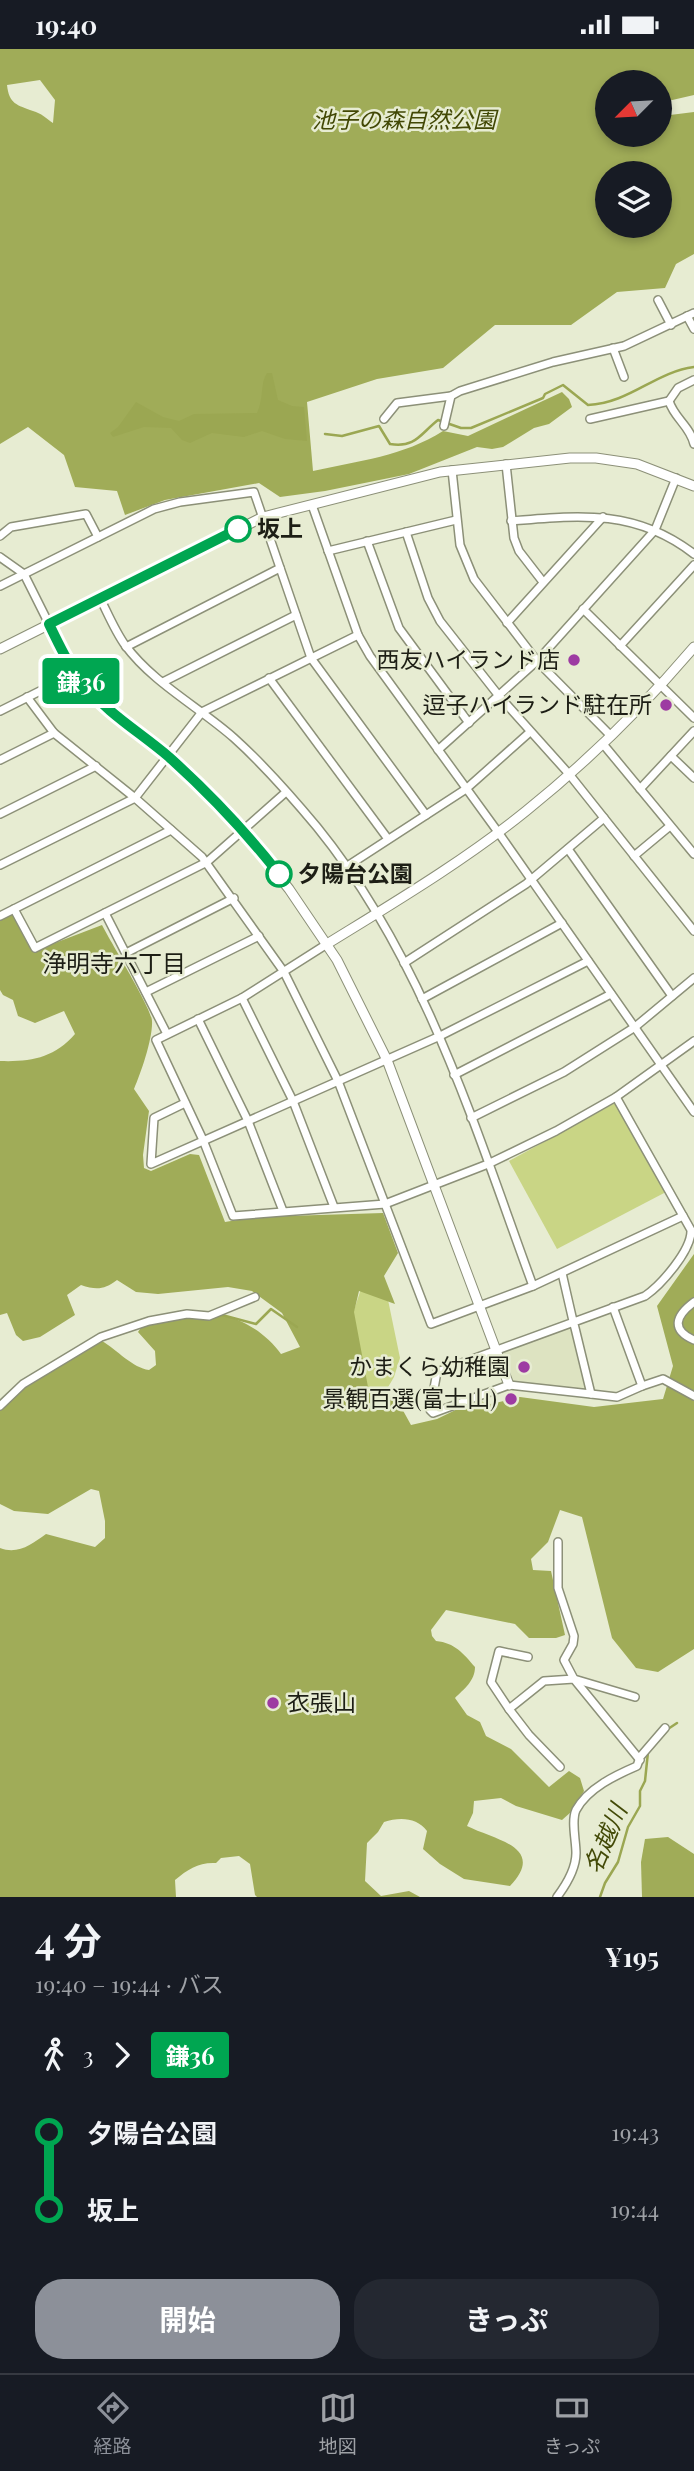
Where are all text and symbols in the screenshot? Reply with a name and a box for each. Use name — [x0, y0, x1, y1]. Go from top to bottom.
text: 19:40 — [35, 7, 97, 42]
north arrow — [595, 70, 672, 147]
map controls — [595, 70, 672, 238]
park label: 池子の森自然公園 — [312, 103, 499, 134]
button: layers — [595, 161, 672, 238]
place label: 坂上 — [257, 512, 303, 543]
marker: 坂上 — [225, 516, 251, 542]
place label: 西友ハイランド店 — [376, 643, 560, 674]
marker: 西友ハイランド店 — [566, 652, 582, 668]
line badge: 鎌36 — [41, 658, 121, 704]
text: 鎌36 — [56, 665, 106, 697]
place label: 逗子ハイランド駐在所 — [422, 688, 652, 719]
marker: 逗子ハイランド駐在所 — [658, 697, 674, 713]
place label: 夕陽台公園 — [298, 857, 413, 888]
marker: 夕陽台公園 — [266, 861, 292, 887]
district label: 浄明寺六丁目 — [42, 946, 186, 978]
place label: かまくら幼稚園 — [349, 1350, 510, 1381]
marker: かまくら幼稚園 — [516, 1359, 532, 1375]
place label: 景観百選(富士山) — [322, 1382, 497, 1413]
marker: 景観百選(富士山) — [503, 1391, 519, 1407]
place label: 衣張山 — [287, 1686, 356, 1717]
marker: 衣張山 — [265, 1695, 281, 1711]
water label: 名越川 — [575, 1796, 634, 1878]
text: 4 分 — [35, 1914, 102, 1965]
text: ¥195 — [605, 1939, 659, 1974]
text: 19:40 – 19:44 · バス — [35, 1968, 224, 1999]
icon: walk — [35, 2036, 73, 2074]
icon: forward — [103, 2036, 141, 2074]
text: 3 — [83, 2039, 93, 2070]
text: 鎌36 — [165, 2039, 215, 2071]
text: 夕陽台公園 — [87, 2115, 217, 2150]
text: 19:43 — [611, 2116, 659, 2147]
text: 坂上 — [87, 2192, 139, 2227]
text: 19:44 — [610, 2193, 659, 2224]
button: 開始 — [35, 2279, 340, 2359]
button: きっぷ — [354, 2279, 659, 2359]
tab: 経路 — [94, 2389, 132, 2458]
tab: 地図 — [319, 2389, 357, 2458]
tab: きっぷ — [544, 2389, 600, 2458]

